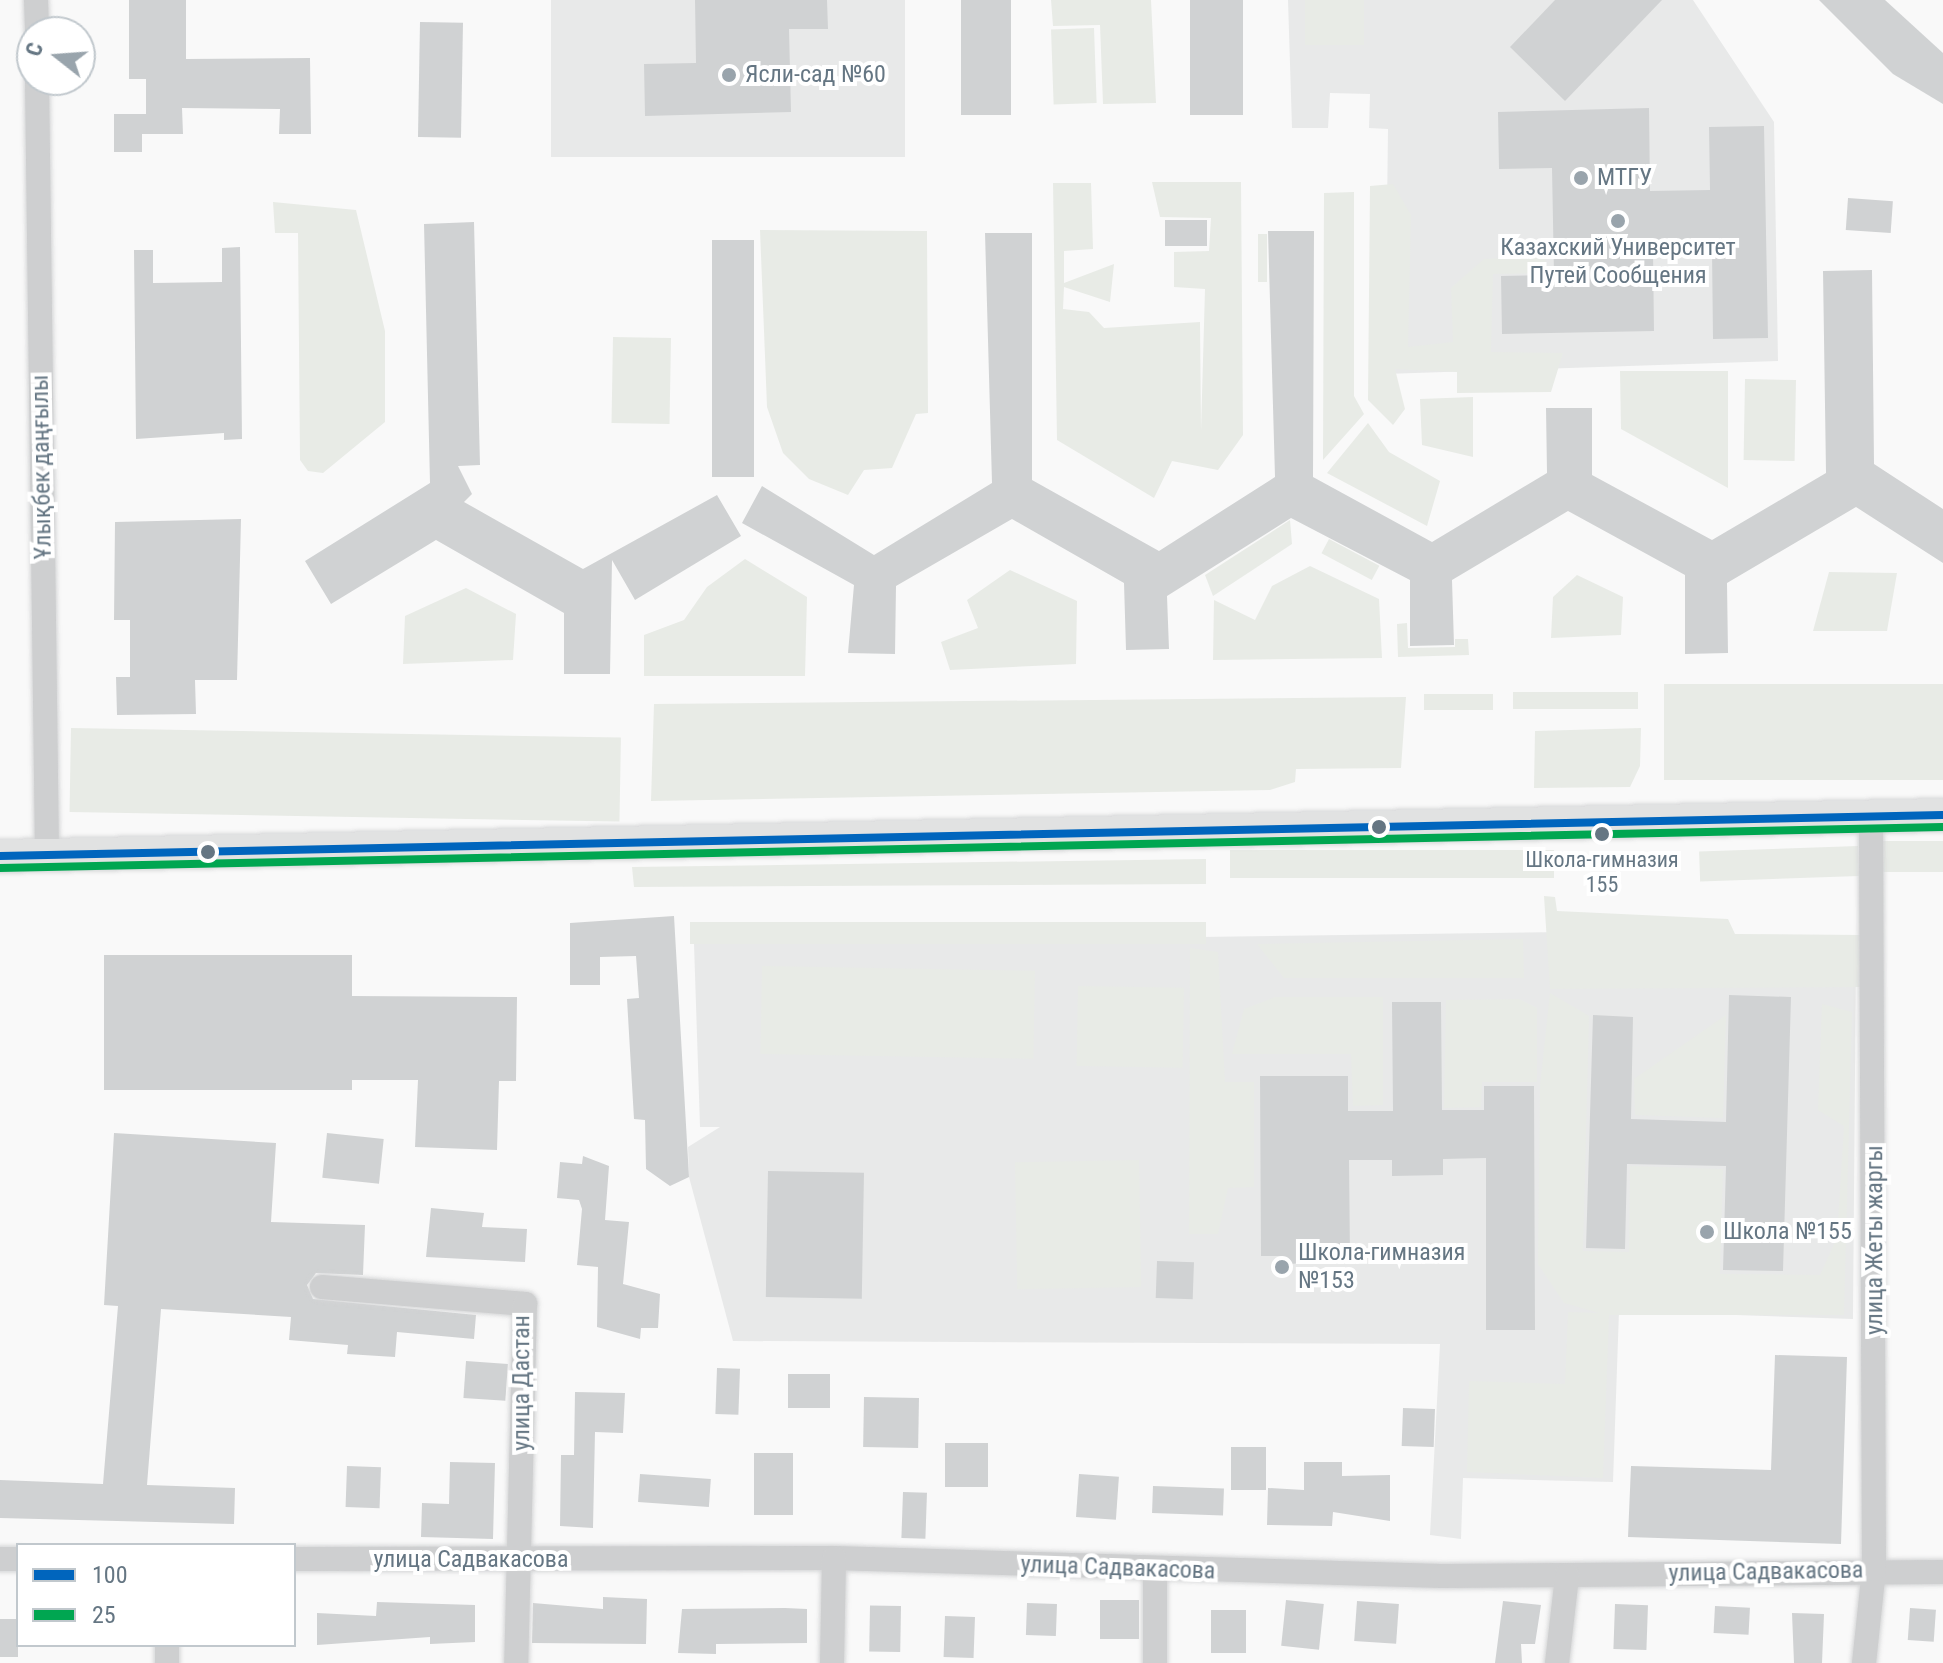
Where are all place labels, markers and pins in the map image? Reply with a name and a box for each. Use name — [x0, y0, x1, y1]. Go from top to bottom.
place label: Ясли-сад №60 — [745, 61, 886, 89]
marker: Ясли-сад №60 — [720, 66, 738, 84]
place label: МТГУ — [1597, 164, 1652, 192]
marker: МТГУ — [1572, 169, 1590, 187]
marker: Казахский Университет Путей Сообщения — [1609, 212, 1627, 230]
place label: Казахский Университет Путей Сообщения — [1500, 234, 1736, 290]
unlabelled marker — [1371, 819, 1387, 835]
marker: Школа-гимназия 155 — [1594, 826, 1610, 842]
unlabelled marker — [200, 844, 216, 860]
place label: Школа-гимназия 155 — [1525, 846, 1679, 898]
place label: Школа №155 — [1723, 1218, 1852, 1246]
marker: Школа №155 — [1698, 1223, 1716, 1241]
place label: Школа-гимназия №153 — [1298, 1239, 1465, 1295]
marker: Школа-гимназия №153 — [1273, 1258, 1291, 1276]

